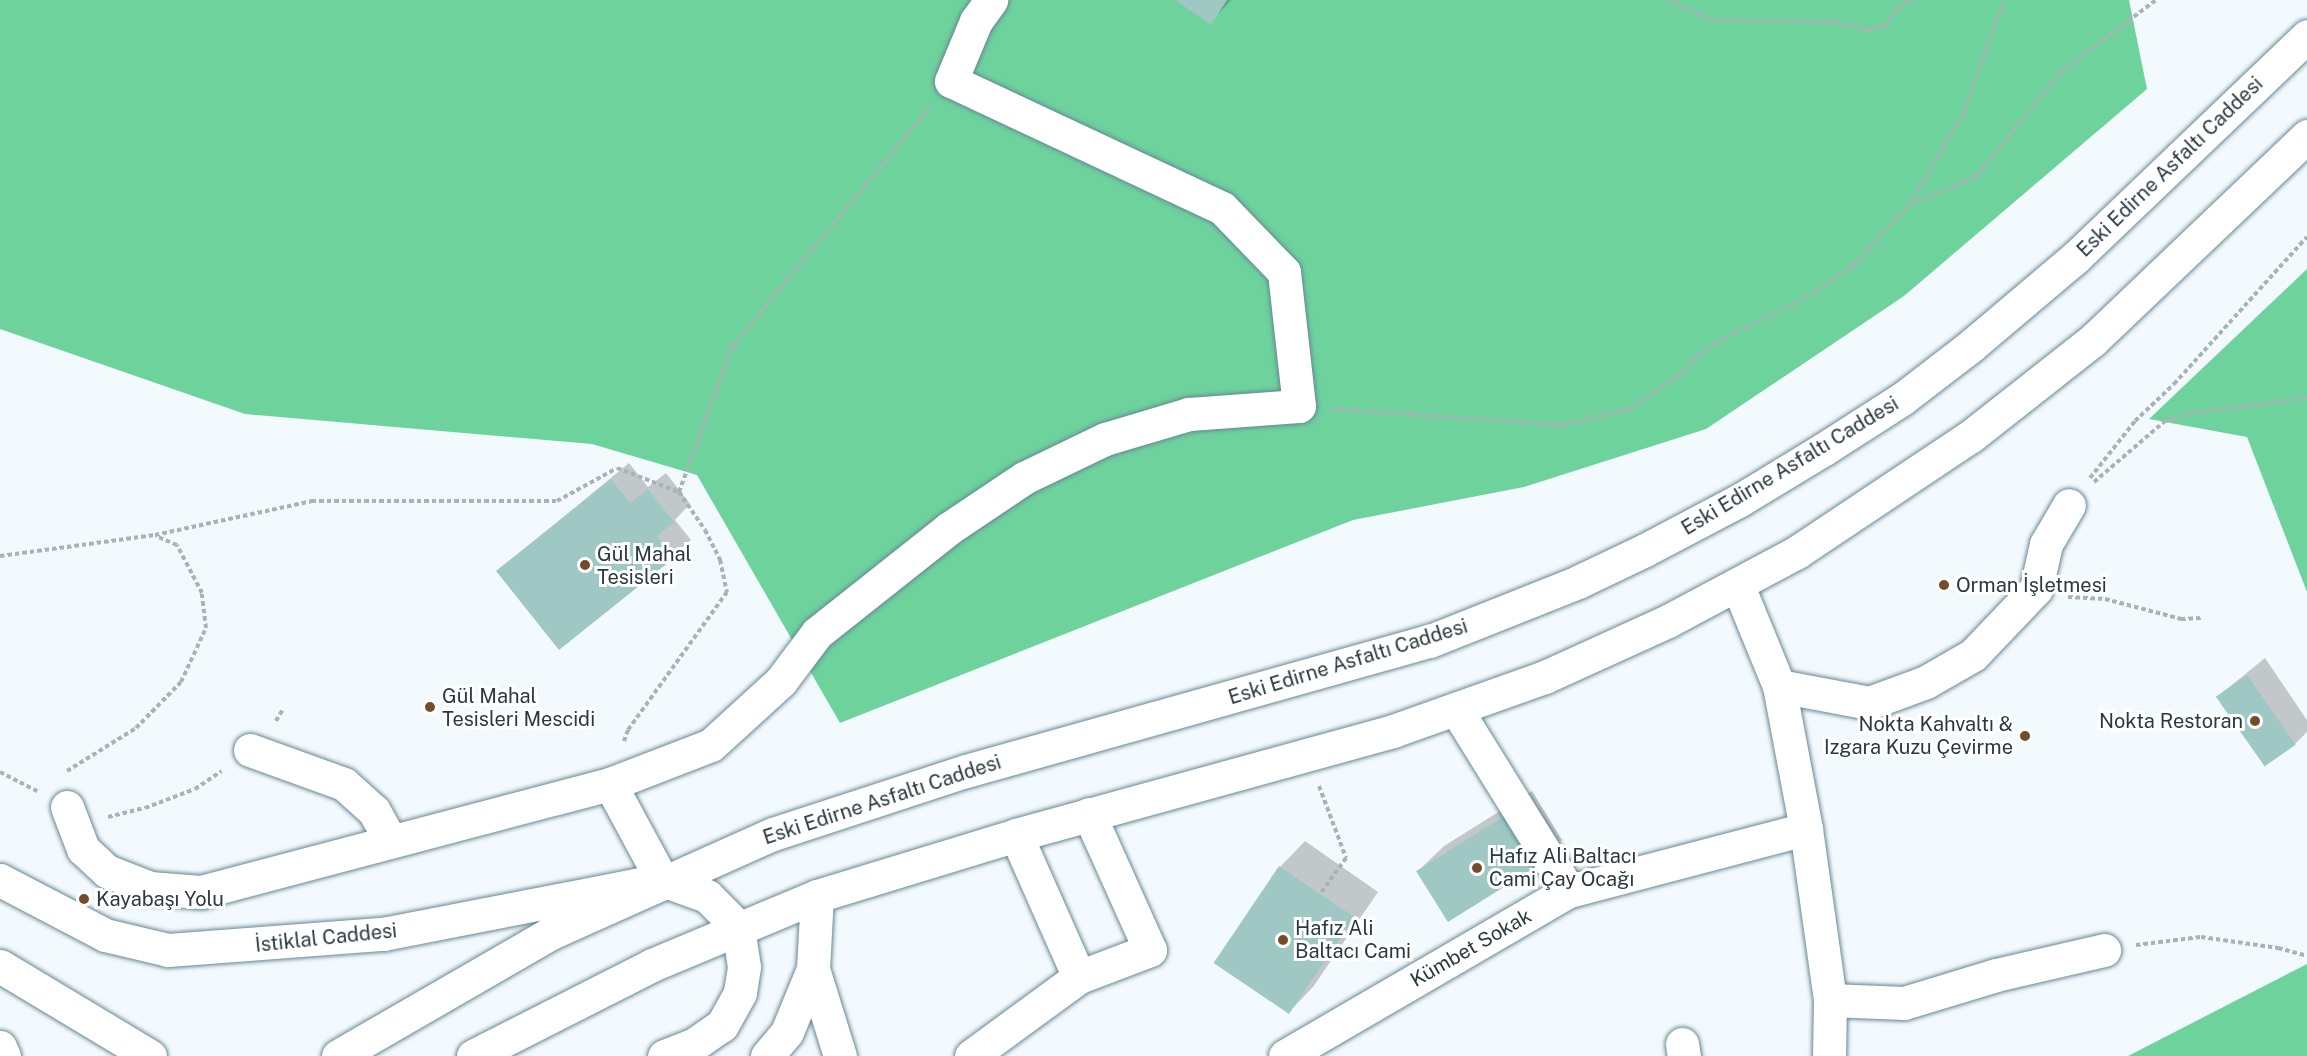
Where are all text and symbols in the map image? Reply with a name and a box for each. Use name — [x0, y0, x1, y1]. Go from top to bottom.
street label: Eski Edirne Asfaltı Caddesi — [2072, 72, 2268, 262]
street label: Eski Edirne Asfaltı Caddesi — [1677, 392, 1903, 540]
place label: Gül Mahal Tesisleri — [597, 542, 692, 589]
marker: Gül Mahal Tesisleri — [578, 558, 592, 572]
place label: Orman İşletmesi — [1956, 573, 2107, 597]
marker: Orman İşletmesi — [1937, 578, 1951, 592]
street label: Eski Edirne Asfaltı Caddesi — [1225, 614, 1471, 710]
place label: Gül Mahal Tesisleri Mescidi — [442, 684, 595, 731]
marker: Gül Mahal Tesisleri Mescidi — [423, 700, 437, 714]
place label: Nokta Restoran — [2099, 709, 2243, 733]
place label: Nokta Kahvaltı & Izgara Kuzu Çevirme — [1824, 712, 2013, 759]
marker: Nokta Restoran — [2248, 714, 2262, 728]
marker: Nokta Kahvaltı & Izgara Kuzu Çevirme — [2018, 729, 2032, 743]
street label: Eski Edirne Asfaltı Caddesi — [760, 750, 1004, 850]
place label: Hafız Ali Baltacı Cami Çay Ocağı — [1489, 844, 1636, 891]
marker: Hafız Ali Baltacı Cami Çay Ocağı — [1470, 861, 1484, 875]
place label: Kayabaşı Yolu — [96, 887, 224, 911]
marker: Kayabaşı Yolu — [77, 892, 91, 906]
street label: Kümbet Sokak — [1406, 904, 1536, 992]
place label: Hafız Ali Baltacı Cami — [1295, 916, 1411, 963]
street label: İstiklal Caddesi — [254, 919, 398, 957]
marker: Hafız Ali Baltacı Cami — [1276, 933, 1290, 947]

